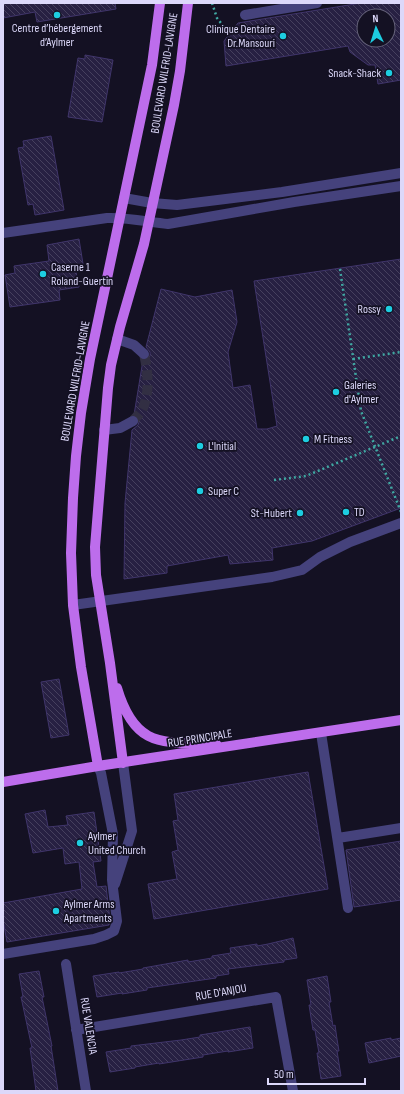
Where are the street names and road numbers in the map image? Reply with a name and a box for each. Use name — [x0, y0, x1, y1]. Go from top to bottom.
street label: BOULEVARD WILFRID-LAVIGNE — [148, 12, 181, 135]
street label: BOULEVARD WILFRID-LAVIGNE — [58, 320, 93, 443]
street label: RUE PRINCIPALE — [167, 726, 233, 751]
street label: RUE D'ANJOU — [194, 981, 248, 1004]
street label: RUE VALENCIA — [77, 997, 101, 1056]

